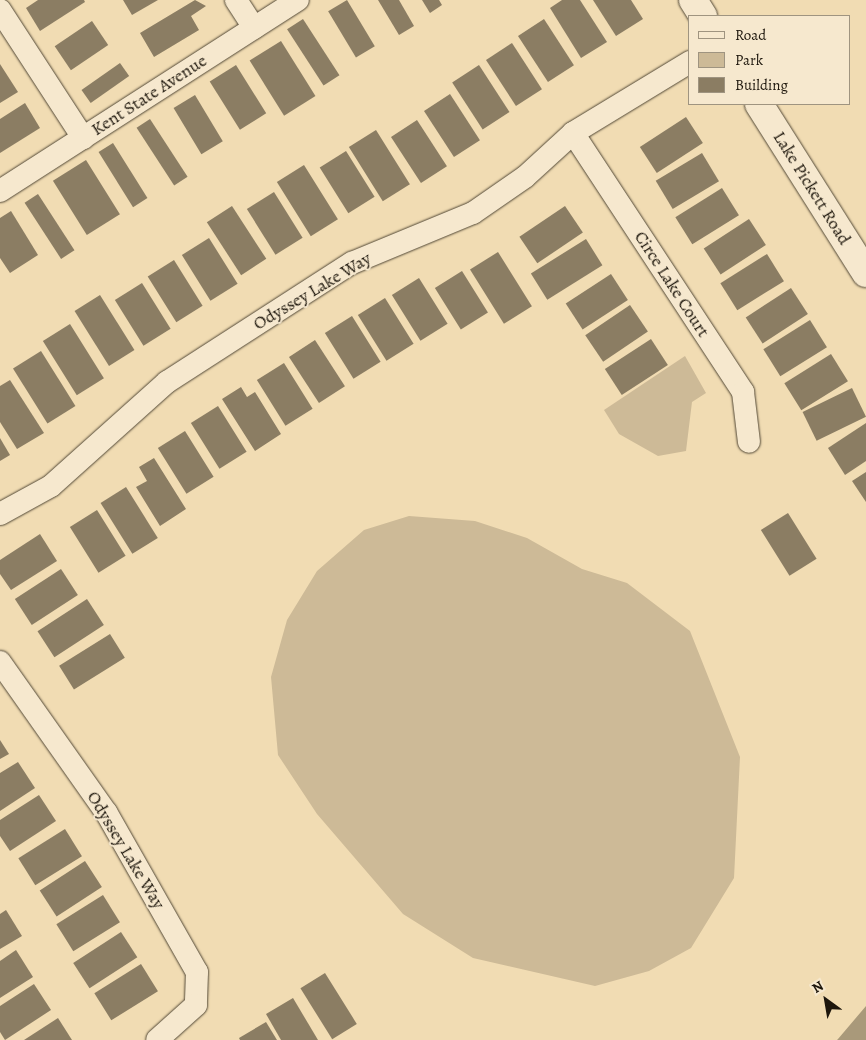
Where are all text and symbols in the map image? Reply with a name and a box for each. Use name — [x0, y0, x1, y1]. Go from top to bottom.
legend — [688, 15, 851, 105]
text: Road — [735, 25, 766, 45]
street label: Kent State Avenue — [87, 50, 211, 140]
text: Park — [735, 50, 763, 70]
text: Building — [735, 75, 788, 95]
street label: Lake Pickett Road — [768, 127, 856, 249]
street label: Circe Lake Court — [630, 227, 714, 341]
street label: Odyssey Lake Way — [249, 247, 375, 335]
street label: Odyssey Lake Way — [82, 787, 170, 913]
north arrow — [801, 975, 851, 1025]
text: N — [808, 976, 827, 998]

